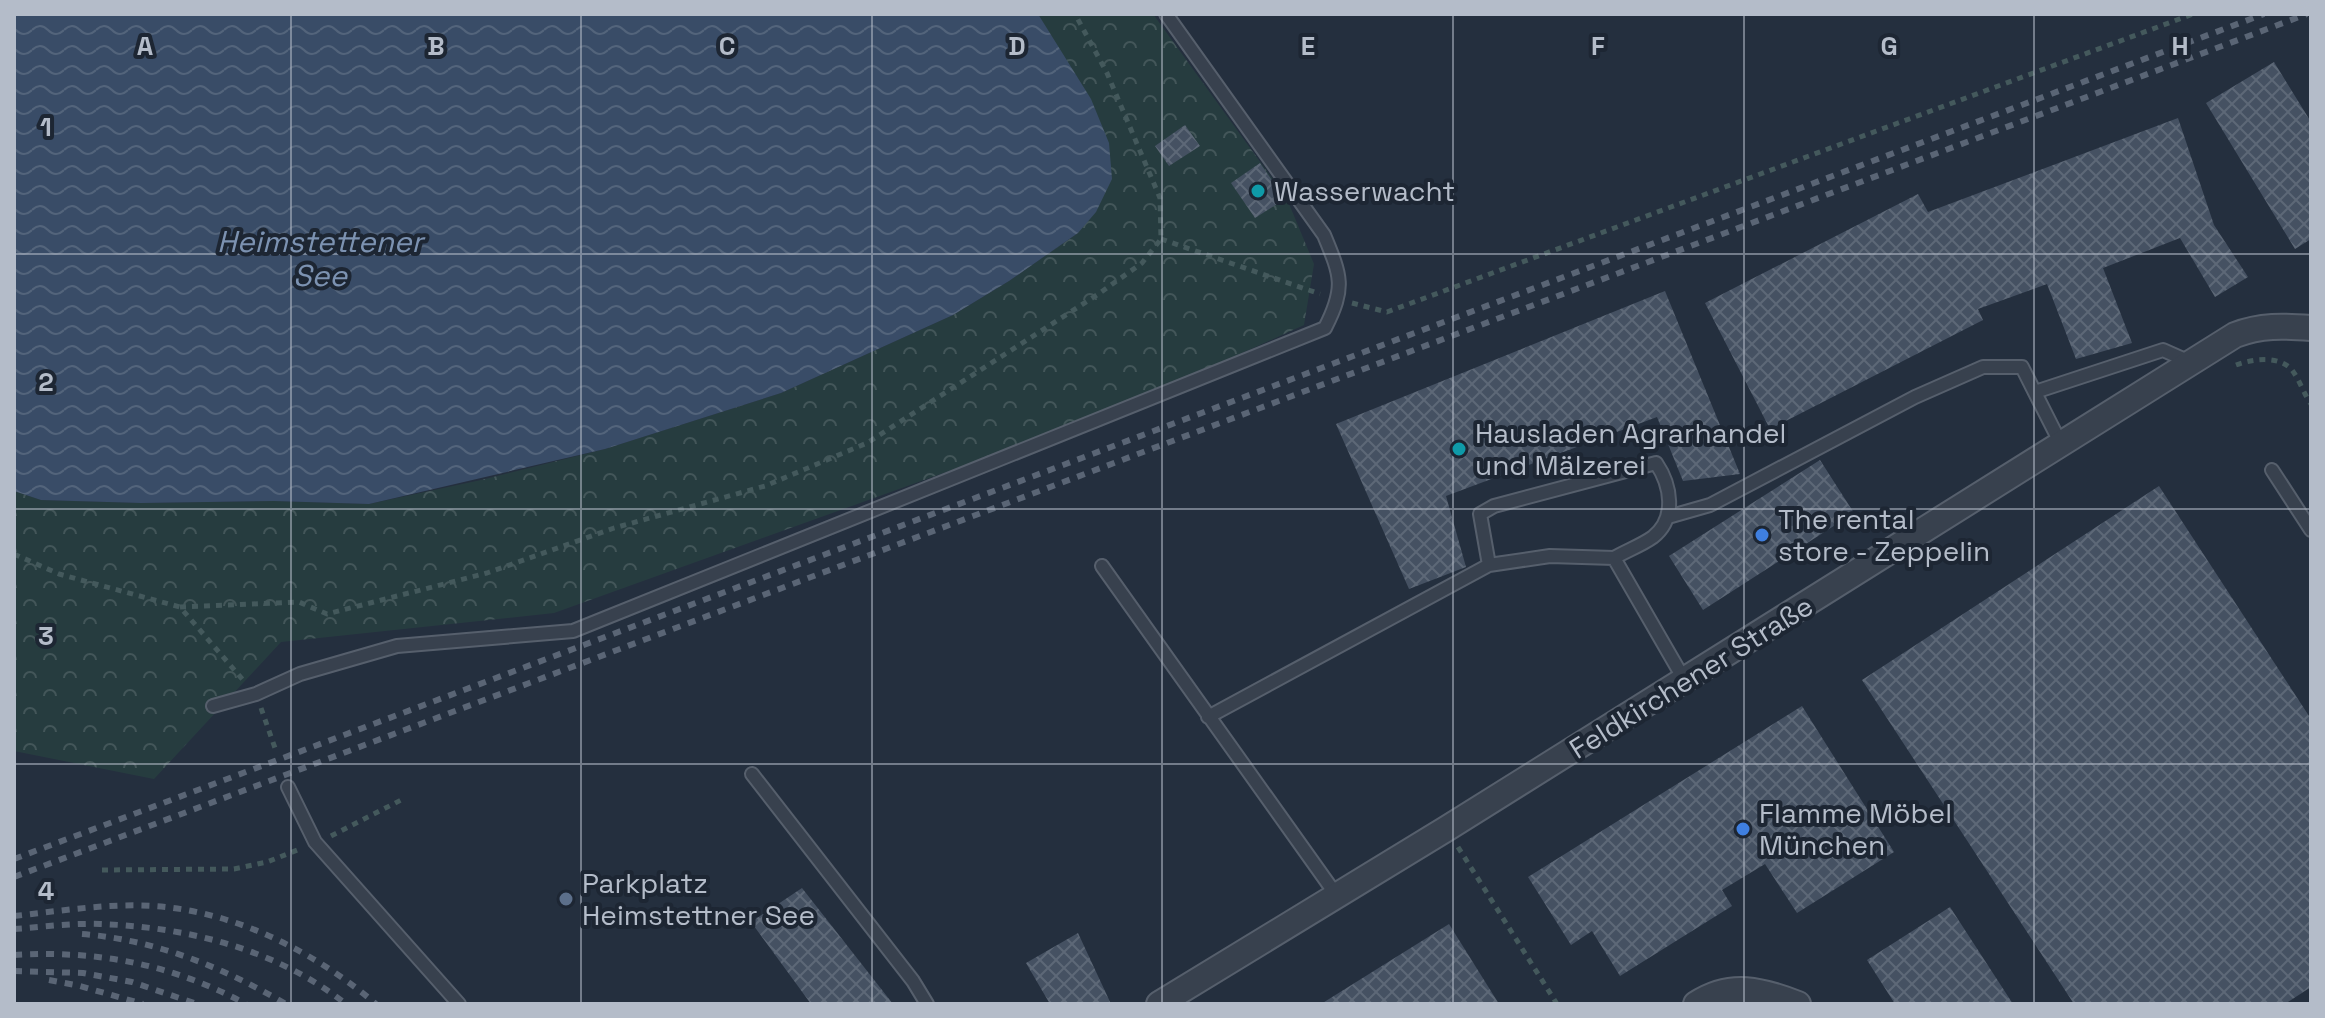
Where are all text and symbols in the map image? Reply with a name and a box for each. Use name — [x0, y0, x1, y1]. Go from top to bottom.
text: A — [137, 29, 154, 63]
text: B — [427, 29, 445, 63]
text: C — [719, 29, 735, 63]
text: D — [1008, 29, 1026, 63]
text: E — [1301, 29, 1315, 63]
text: F — [1591, 29, 1605, 63]
text: G — [1880, 29, 1898, 63]
text: H — [2171, 29, 2189, 63]
text: 1 — [40, 110, 52, 144]
place label: Wasserwacht — [1274, 173, 1455, 209]
marker: Wasserwacht — [1249, 182, 1267, 200]
water label: Heimstettener See — [217, 222, 426, 295]
text: 2 — [38, 365, 54, 399]
place label: Hausladen Agrarhandel und Mälzerei — [1475, 415, 1786, 483]
marker: Hausladen Agrarhandel und Mälzerei — [1450, 440, 1468, 458]
place label: The rental store - Zeppelin — [1778, 501, 1990, 569]
marker: The rental store - Zeppelin — [1753, 526, 1771, 544]
street label: Feldkirchener Straße — [1562, 587, 1820, 767]
text: 3 — [38, 619, 54, 653]
place label: Flamme Möbel München — [1759, 795, 1952, 863]
marker: Flamme Möbel München — [1734, 820, 1752, 838]
place label: Parkplatz Heimstettner See — [582, 865, 815, 933]
text: 4 — [38, 874, 54, 908]
marker: Parkplatz Heimstettner See — [557, 890, 575, 908]

